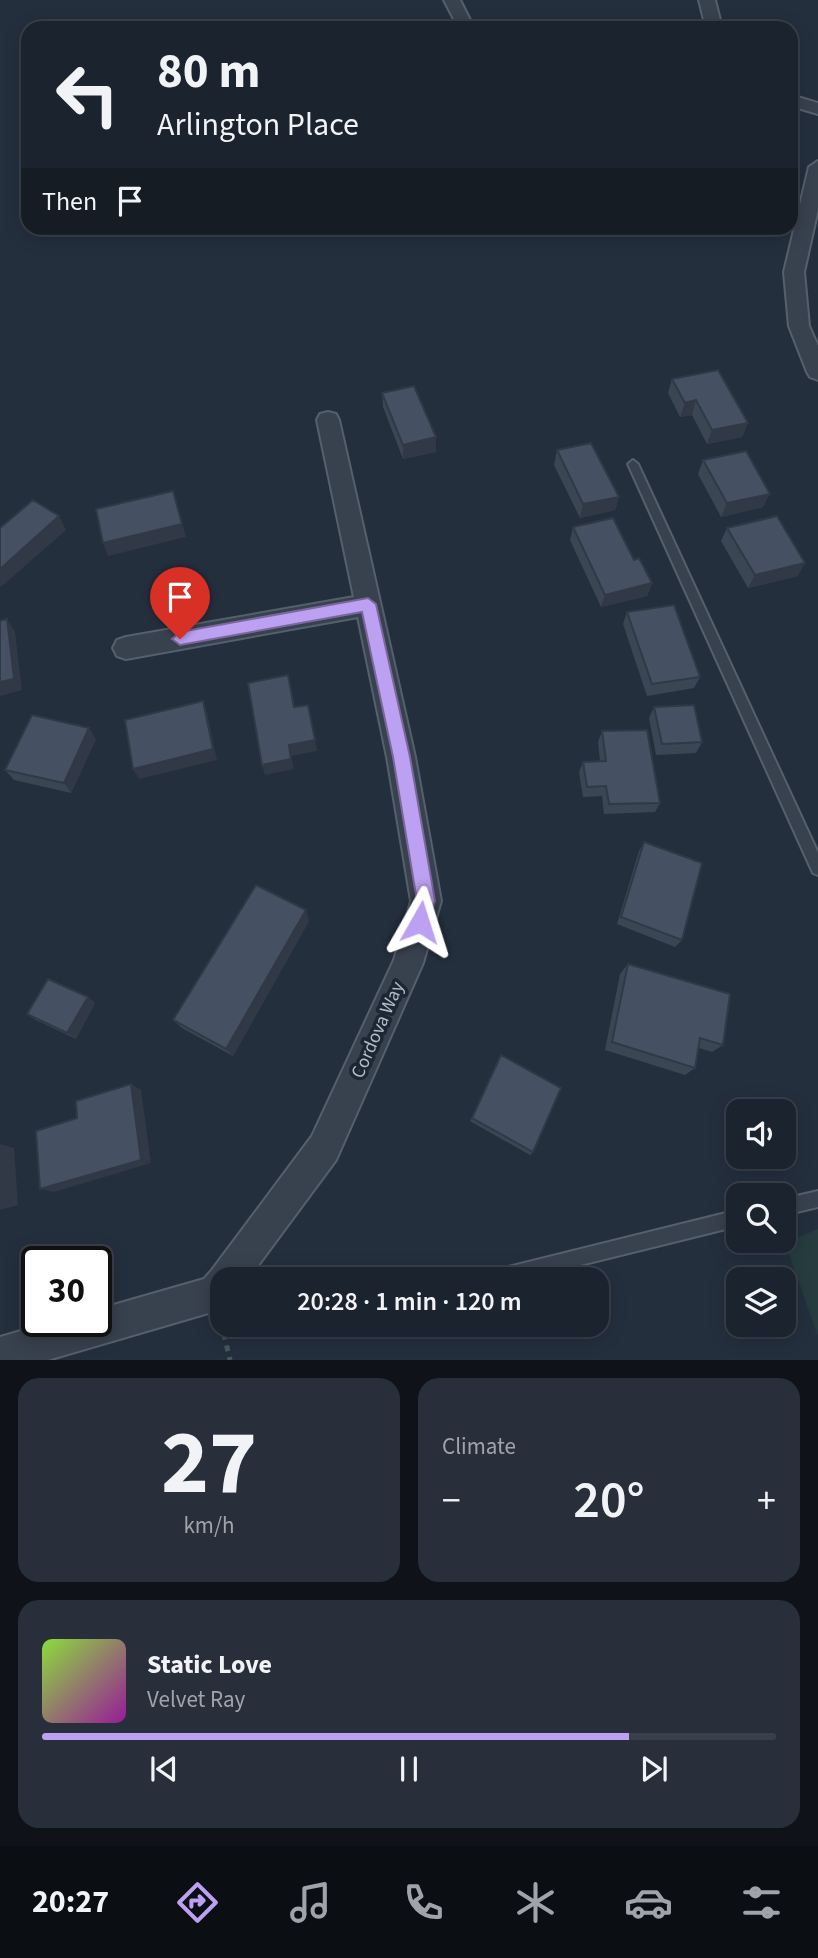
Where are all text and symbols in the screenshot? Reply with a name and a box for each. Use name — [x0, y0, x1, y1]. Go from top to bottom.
text: 80 m — [157, 37, 261, 107]
icon: left — [42, 49, 133, 140]
text: Arlington Place — [157, 102, 359, 148]
icon: arrive — [111, 182, 149, 220]
text: Then — [42, 183, 97, 220]
pin — [150, 567, 210, 639]
icon: arrive — [161, 578, 199, 616]
position arrow — [383, 885, 457, 959]
street label: Cordova Way — [345, 977, 411, 1083]
map controls — [726, 1099, 796, 1337]
button: sound — [726, 1099, 796, 1169]
button: search — [726, 1183, 796, 1253]
speed limit sign: 30 — [21, 1246, 112, 1337]
button: layers — [726, 1267, 796, 1337]
text: 20:28 · 1 min · 120 m — [297, 1283, 522, 1320]
text: 27 — [161, 1399, 257, 1528]
text: Climate — [442, 1430, 516, 1463]
text: 20° — [573, 1464, 645, 1538]
text: − — [442, 1474, 461, 1528]
text: + — [757, 1474, 776, 1528]
text: km/h — [183, 1509, 235, 1542]
text: Static Love — [147, 1646, 272, 1683]
text: Velvet Ray — [147, 1683, 245, 1716]
icon: previous — [145, 1750, 183, 1788]
icon: pause — [390, 1750, 428, 1788]
icon: next — [635, 1750, 673, 1788]
icon: directions — [173, 1878, 222, 1927]
icon: music — [286, 1878, 335, 1927]
icon: phone — [399, 1878, 448, 1927]
icon: climate — [511, 1878, 560, 1927]
icon: car — [624, 1878, 673, 1927]
icon: filters — [737, 1878, 786, 1927]
text: 20:27 — [32, 1879, 109, 1925]

